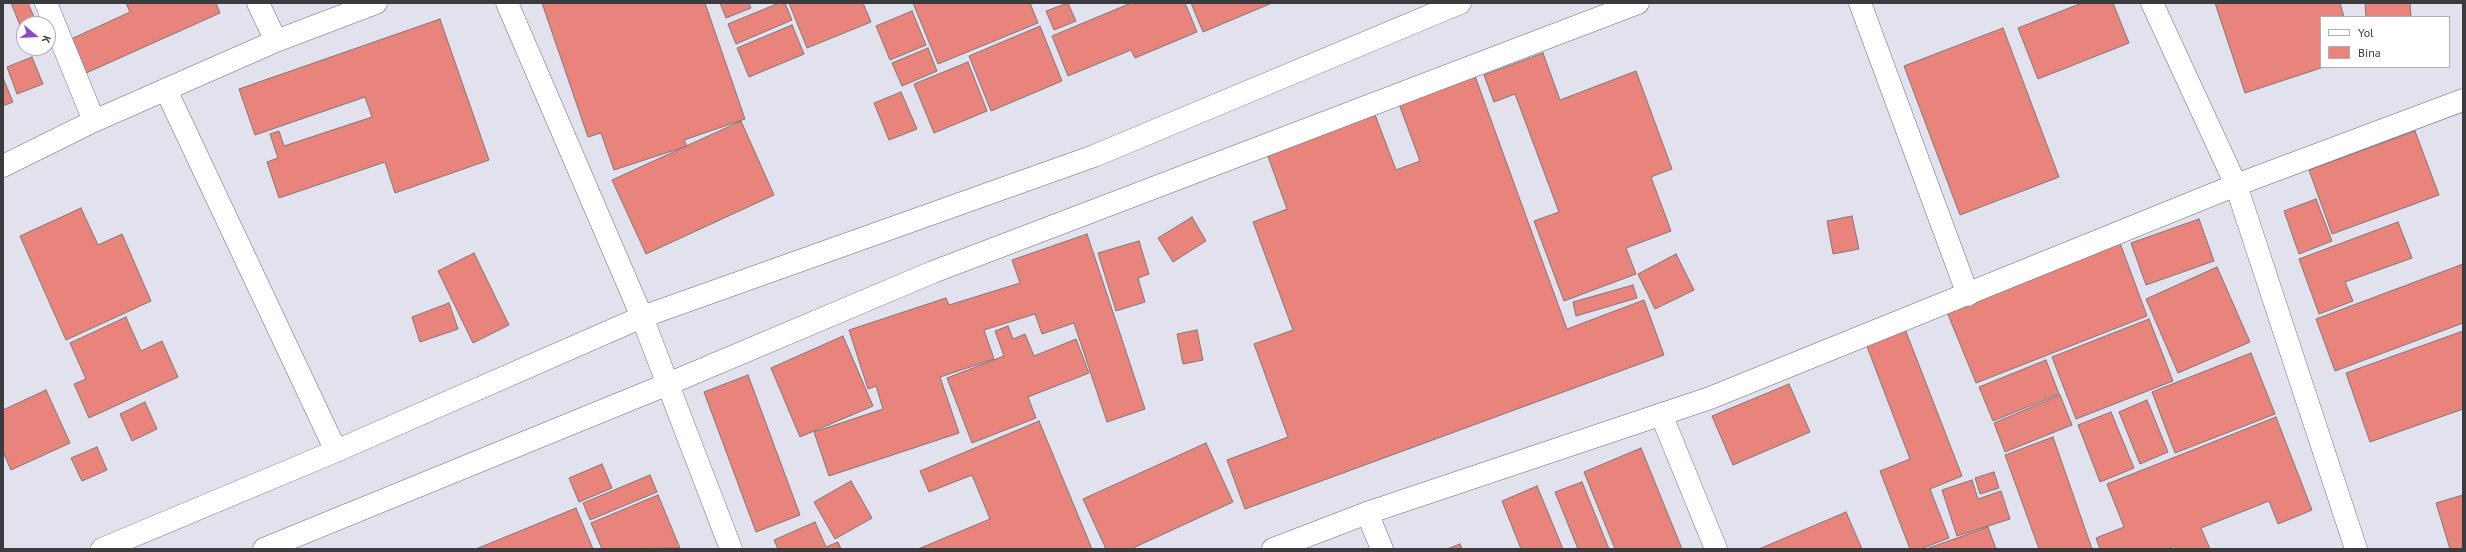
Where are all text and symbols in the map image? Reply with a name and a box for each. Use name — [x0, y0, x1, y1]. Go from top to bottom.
north arrow — [16, 16, 56, 56]
legend — [2320, 16, 2450, 68]
text: Yol — [2358, 25, 2374, 40]
text: K — [39, 34, 54, 45]
text: Bina — [2358, 45, 2381, 60]

